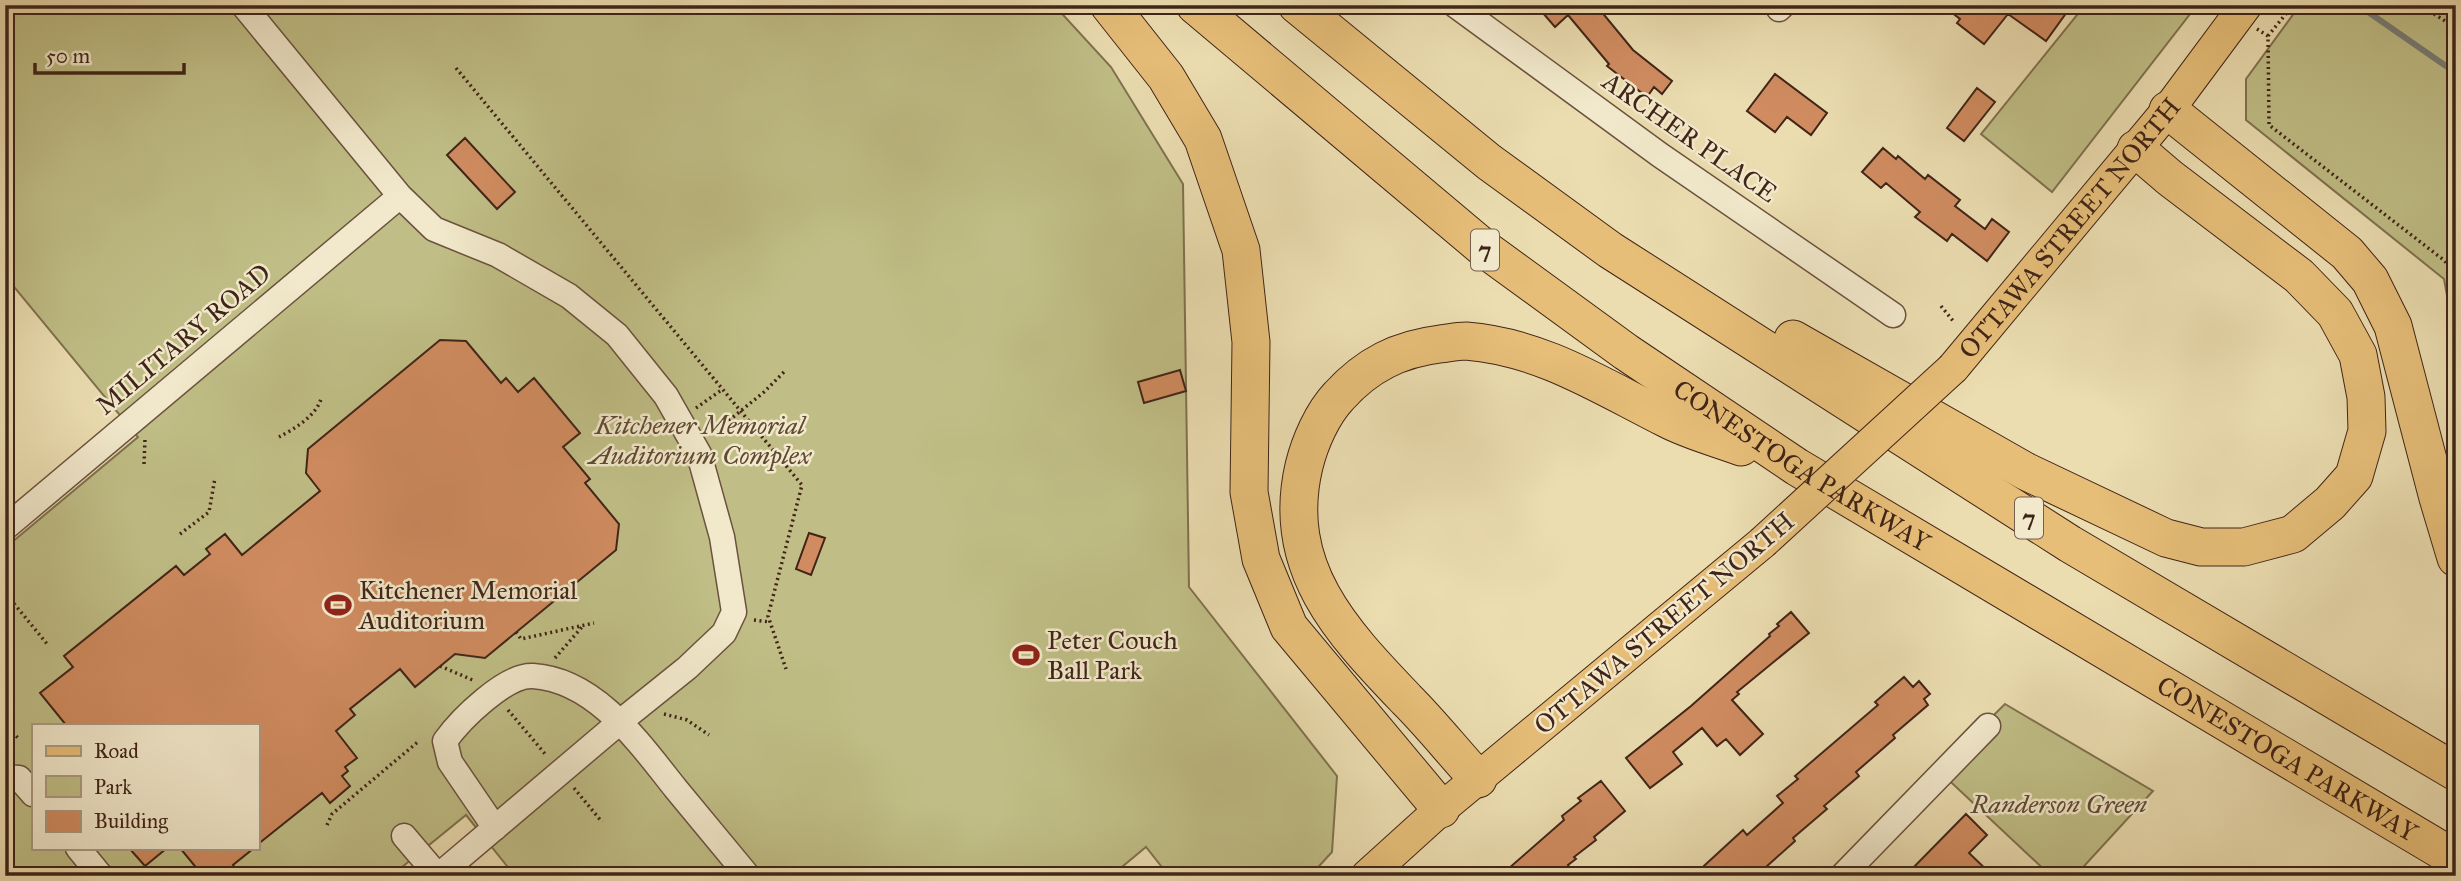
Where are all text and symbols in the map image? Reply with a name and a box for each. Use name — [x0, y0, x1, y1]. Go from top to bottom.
scale bar — [35, 32, 184, 76]
text: 50 m — [46, 43, 91, 69]
street label: ARCHER PLACE — [1596, 64, 1784, 209]
street label: OTTAWA STREET NORTH — [1952, 91, 2187, 365]
road number: 7 — [1471, 230, 1499, 270]
street label: MILITARY ROAD — [89, 257, 277, 421]
street label: CONESTOGA PARKWAY — [1667, 373, 1937, 559]
park label: Kitchener Memorial Auditorium Complex — [586, 409, 812, 472]
road number: 7 — [2015, 498, 2043, 538]
street label: OTTAWA STREET NORTH — [1527, 505, 1801, 741]
place label: Kitchener Memorial Auditorium — [358, 574, 577, 636]
sports icon: Kitchener Memorial Auditorium — [323, 590, 353, 620]
place label: Peter Couch Ball Park — [1047, 624, 1178, 686]
sports icon: Peter Couch Ball Park — [1011, 640, 1041, 670]
street label: CONESTOGA PARKWAY — [2151, 669, 2425, 849]
legend — [32, 724, 259, 850]
text: Road — [94, 738, 139, 764]
text: Park — [94, 774, 132, 800]
park label: Randerson Green — [1970, 788, 2148, 820]
text: Building — [94, 808, 168, 834]

